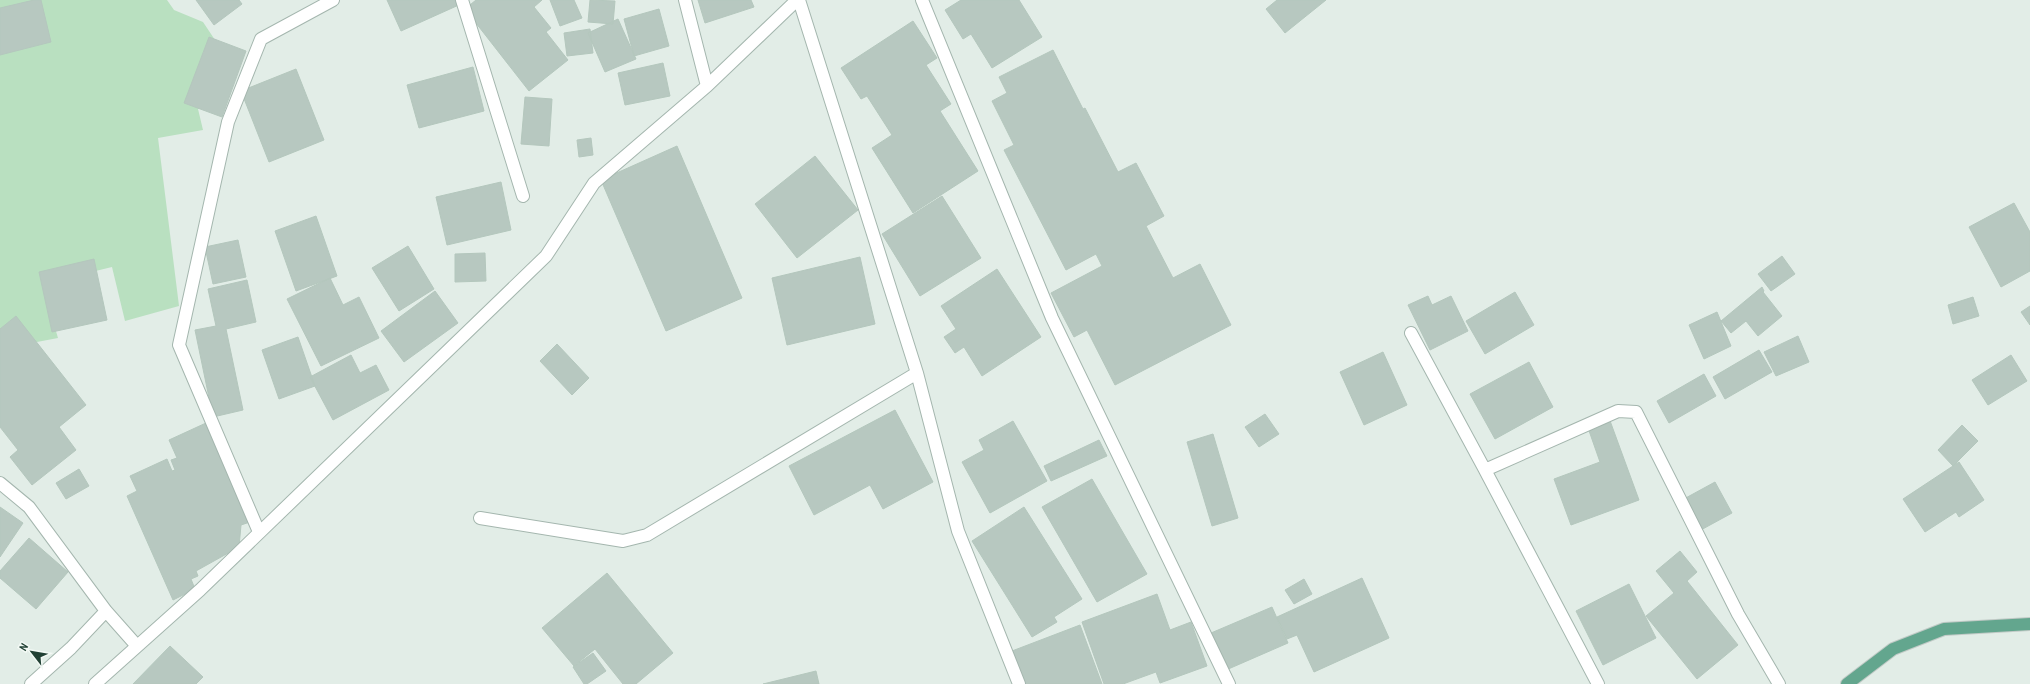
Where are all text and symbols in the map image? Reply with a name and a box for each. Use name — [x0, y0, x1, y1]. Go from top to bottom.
north arrow — [12, 632, 52, 672]
text: N — [16, 640, 31, 653]

